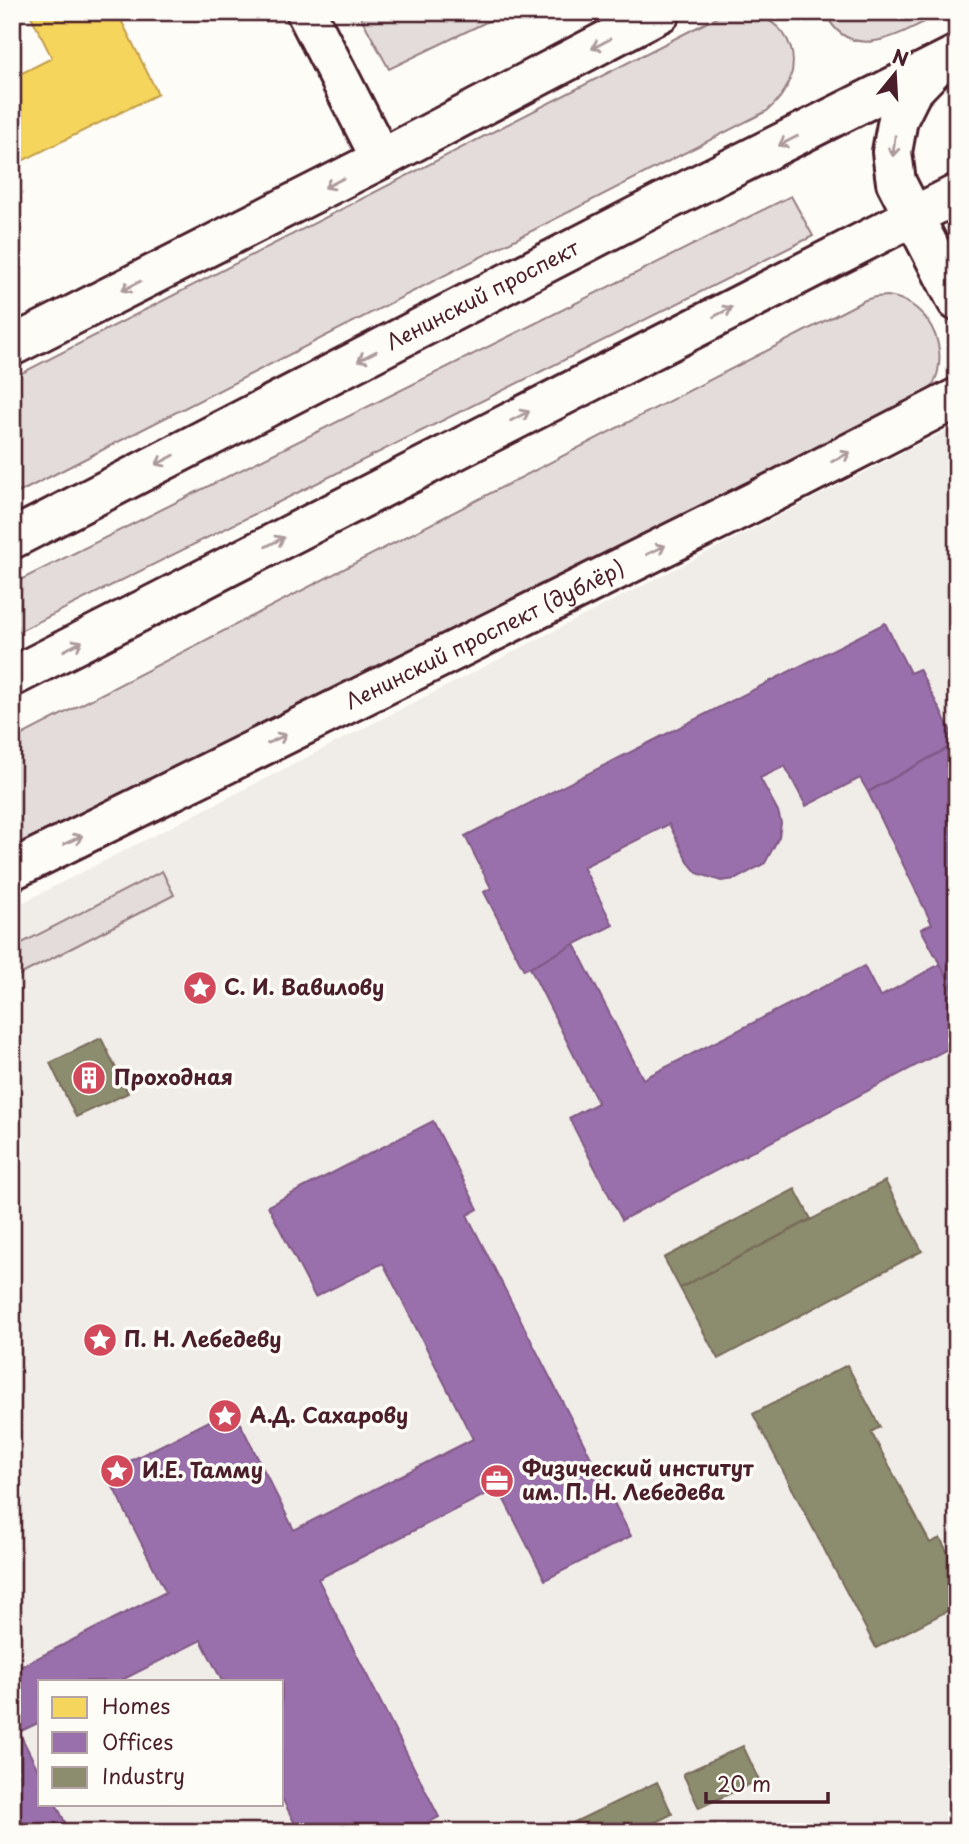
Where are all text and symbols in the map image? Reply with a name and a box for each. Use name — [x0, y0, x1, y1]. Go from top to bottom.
one-way arrow — [591, 38, 612, 51]
north arrow — [860, 38, 930, 108]
text: N — [889, 41, 912, 73]
one-way arrow — [888, 134, 901, 157]
one-way arrow — [778, 135, 799, 149]
one-way arrow — [324, 177, 345, 191]
street label: Ленинский проспект — [380, 230, 585, 357]
one-way arrow — [121, 280, 142, 294]
one-way arrow — [712, 305, 733, 319]
one-way arrow — [357, 349, 378, 363]
one-way arrow — [510, 409, 530, 423]
one-way arrow — [830, 450, 850, 464]
one-way arrow — [155, 454, 176, 468]
one-way arrow — [265, 534, 285, 548]
one-way arrow — [645, 543, 666, 557]
street label: Ленинский проспект (дублёр) — [339, 551, 629, 716]
one-way arrow — [62, 638, 83, 652]
one-way arrow — [266, 731, 287, 745]
one-way arrow — [62, 833, 83, 846]
place icon: С. И. Вавилову — [181, 969, 219, 1007]
place label: С. И. Вавилову — [224, 970, 384, 1002]
building icon: Проходная — [70, 1059, 108, 1097]
place label: Проходная — [114, 1060, 233, 1092]
place icon: П. Н. Лебедеву — [81, 1321, 119, 1359]
place label: П. Н. Лебедеву — [124, 1322, 281, 1354]
place icon: А.Д. Сахарову — [206, 1397, 244, 1435]
place label: А.Д. Сахарову — [250, 1398, 408, 1430]
place label: Физический институт им. П. Н. Лебедева — [522, 1451, 754, 1507]
place icon: И.Е. Тамму — [98, 1452, 136, 1490]
place label: И.Е. Тамму — [142, 1453, 263, 1485]
office icon: Физический институт им. П. Н. Лебедева — [478, 1462, 516, 1500]
legend — [38, 1680, 284, 1806]
text: Homes — [102, 1689, 170, 1721]
text: Offices — [102, 1725, 173, 1757]
text: Industry — [102, 1759, 185, 1791]
scale bar — [706, 1760, 829, 1804]
text: 20 m — [717, 1767, 771, 1799]

